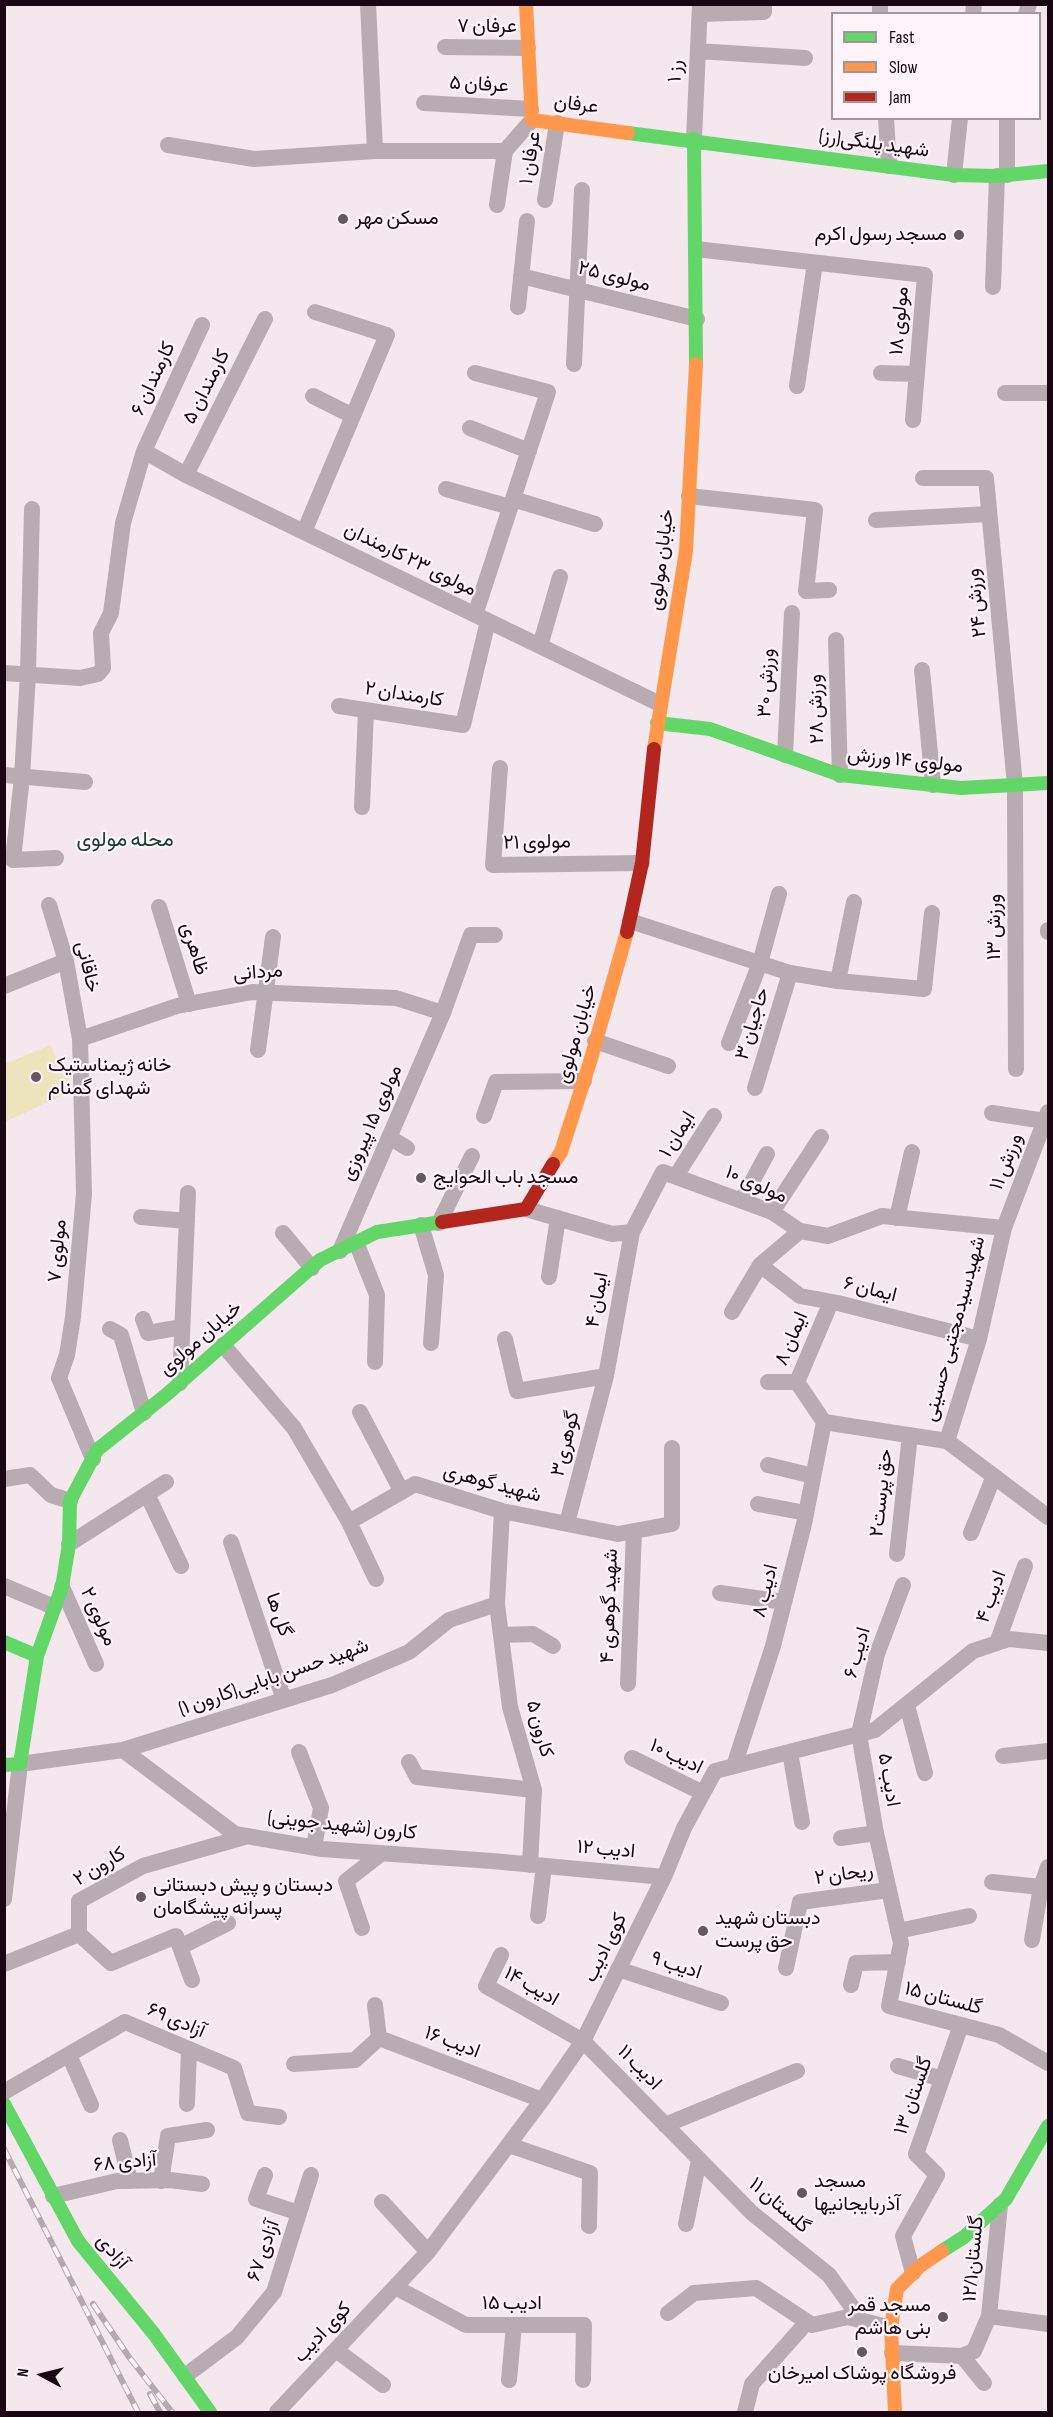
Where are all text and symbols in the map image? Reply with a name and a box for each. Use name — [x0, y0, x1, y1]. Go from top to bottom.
legend — [831, 12, 1041, 120]
street label: عرفان ۷ — [457, 15, 517, 39]
text: Fast — [889, 27, 914, 48]
text: Slow — [889, 57, 918, 78]
street label: رز ۱ — [663, 59, 689, 83]
street label: عرفان ۵ — [449, 71, 509, 99]
text: Jam — [889, 87, 911, 108]
street label: عرفان — [552, 90, 600, 120]
street label: شهید پلنگی(رز) — [817, 124, 931, 164]
street label: عرفان ۱ — [515, 130, 547, 186]
place label: مسکن مهر — [355, 207, 439, 231]
marker: مسکن مهر — [336, 212, 350, 226]
place label: مسجد رسول اکرم — [815, 223, 947, 247]
marker: مسجد رسول اکرم — [952, 228, 966, 242]
street label: مولوی ۲۵ — [575, 256, 653, 298]
street label: مولوی ۱۸ — [885, 286, 915, 356]
street label: کارمندان ۶ — [127, 338, 181, 420]
street label: کارمندان ۵ — [178, 346, 236, 428]
street label: خیابان مولوی — [644, 508, 680, 612]
street label: مولوی ۲۳ کارمندان — [340, 518, 480, 602]
street label: ورزش ۲۴ — [961, 567, 993, 639]
street label: ورزش ۳۰ — [753, 648, 781, 718]
street label: ورزش ۲۸ — [804, 674, 830, 744]
street label: کارمندان ۲ — [363, 677, 445, 713]
street label: مولوی ۱۴ ورزش — [846, 743, 964, 779]
district label: محله مولوی — [76, 828, 174, 854]
street label: مولوی ۲۱ — [503, 830, 571, 856]
street label: ورزش ۱۳ — [983, 894, 1007, 960]
street label: ظاهری — [175, 920, 213, 978]
street label: خاقانی — [69, 939, 105, 995]
street label: مردانی — [232, 959, 284, 987]
street label: خیابان مولوی — [551, 982, 603, 1086]
street label: حاجیان ۳ — [731, 985, 775, 1063]
place label: خانه ژیمناستیک شهدای گمنام — [48, 1054, 171, 1101]
street label: مولوی ۱۵ پیروزی — [336, 1061, 408, 1185]
marker: خانه ژیمناستیک شهدای گمنام — [29, 1070, 43, 1084]
street label: ایمان ۱ — [655, 1107, 701, 1163]
street label: ورزش ۱۱ — [985, 1130, 1029, 1194]
street label: مولوی ۱۰ — [721, 1161, 791, 1209]
place label: مسجد باب الحوایج — [433, 1166, 578, 1190]
marker: مسجد باب الحوایج — [414, 1171, 428, 1185]
street label: مولوی ۷ — [43, 1218, 73, 1284]
street label: شهیدسیدمجتبی حسینی — [919, 1234, 991, 1424]
street label: ایمان ۴ — [581, 1270, 615, 1330]
street label: ایمان ۶ — [841, 1272, 899, 1308]
street label: خیابان مولوی — [155, 1296, 247, 1382]
street label: ایمان ۸ — [770, 1309, 814, 1369]
street label: گوهری۳ — [546, 1409, 586, 1479]
street label: حق پرست۲ — [865, 1448, 899, 1538]
street label: شهید گوهری — [440, 1459, 544, 1509]
street label: شهید گوهری ۴ — [596, 1548, 624, 1664]
street label: ادیب ۸ — [748, 1562, 784, 1620]
street label: ادیب ۴ — [972, 1568, 1012, 1626]
street label: مولوی ۲ — [74, 1584, 122, 1650]
street label: گل ها — [259, 1590, 297, 1640]
street label: ادیب ۶ — [839, 1625, 877, 1681]
street label: شهید حسن بابایی(کارون ۱) — [176, 1634, 372, 1722]
street label: کارون ۵ — [520, 1698, 558, 1760]
street label: ادیب ۱۰ — [645, 1734, 707, 1780]
street label: ادیب ۵ — [871, 1751, 905, 1809]
street label: کارون (شهید جوینی) — [266, 1806, 418, 1846]
street label: ادیب ۱۲ — [576, 1835, 636, 1865]
street label: کارون ۲ — [70, 1842, 130, 1892]
street label: ریحان ۲ — [813, 1859, 875, 1891]
place label: دبستان و پیش دبستانی پسرانه پیشگامان — [153, 1874, 333, 1921]
marker: دبستان و پیش دبستانی پسرانه پیشگامان — [134, 1890, 148, 1904]
place label: دبستان شهید حق پرست — [715, 1907, 821, 1954]
street label: کوی ادیب — [579, 1909, 633, 1987]
marker: دبستان شهید حق پرست — [696, 1924, 710, 1938]
street label: ادیب ۹ — [648, 1947, 704, 1985]
street label: ادیب ۱۴ — [499, 1962, 563, 2012]
street label: گلستان ۱۵ — [902, 1977, 984, 2021]
street label: آزادی ۶۹ — [143, 1998, 209, 2044]
street label: ادیب ۱۶ — [421, 2021, 483, 2065]
street label: ادیب ۱۱ — [612, 2040, 666, 2096]
street label: گلستان ۱۳ — [890, 2054, 938, 2138]
street label: آزادی ۶۸ — [93, 2148, 157, 2178]
place label: مسجد آذربایجانیها — [814, 2170, 900, 2217]
street label: گلستان ۱۱ — [743, 2173, 815, 2239]
marker: مسجد آذربایجانیها — [795, 2186, 809, 2200]
street label: گلستان۱۲/۱ — [958, 2215, 990, 2303]
street label: آزادی ۶۷ — [242, 2217, 286, 2285]
street label: آزادی — [90, 2230, 134, 2274]
street label: ادیب ۱۵ — [482, 2292, 542, 2316]
place label: مسجد قمر بنی هاشم — [848, 2294, 931, 2341]
street label: کوی ادیب — [289, 2298, 357, 2368]
marker: مسجد قمر بنی هاشم — [936, 2310, 950, 2324]
north arrow — [12, 2345, 72, 2405]
marker: فروشگاه پوشاک امیرخان — [855, 2345, 869, 2359]
place label: فروشگاه پوشاک امیرخان — [768, 2362, 956, 2386]
text: N — [14, 2367, 34, 2378]

